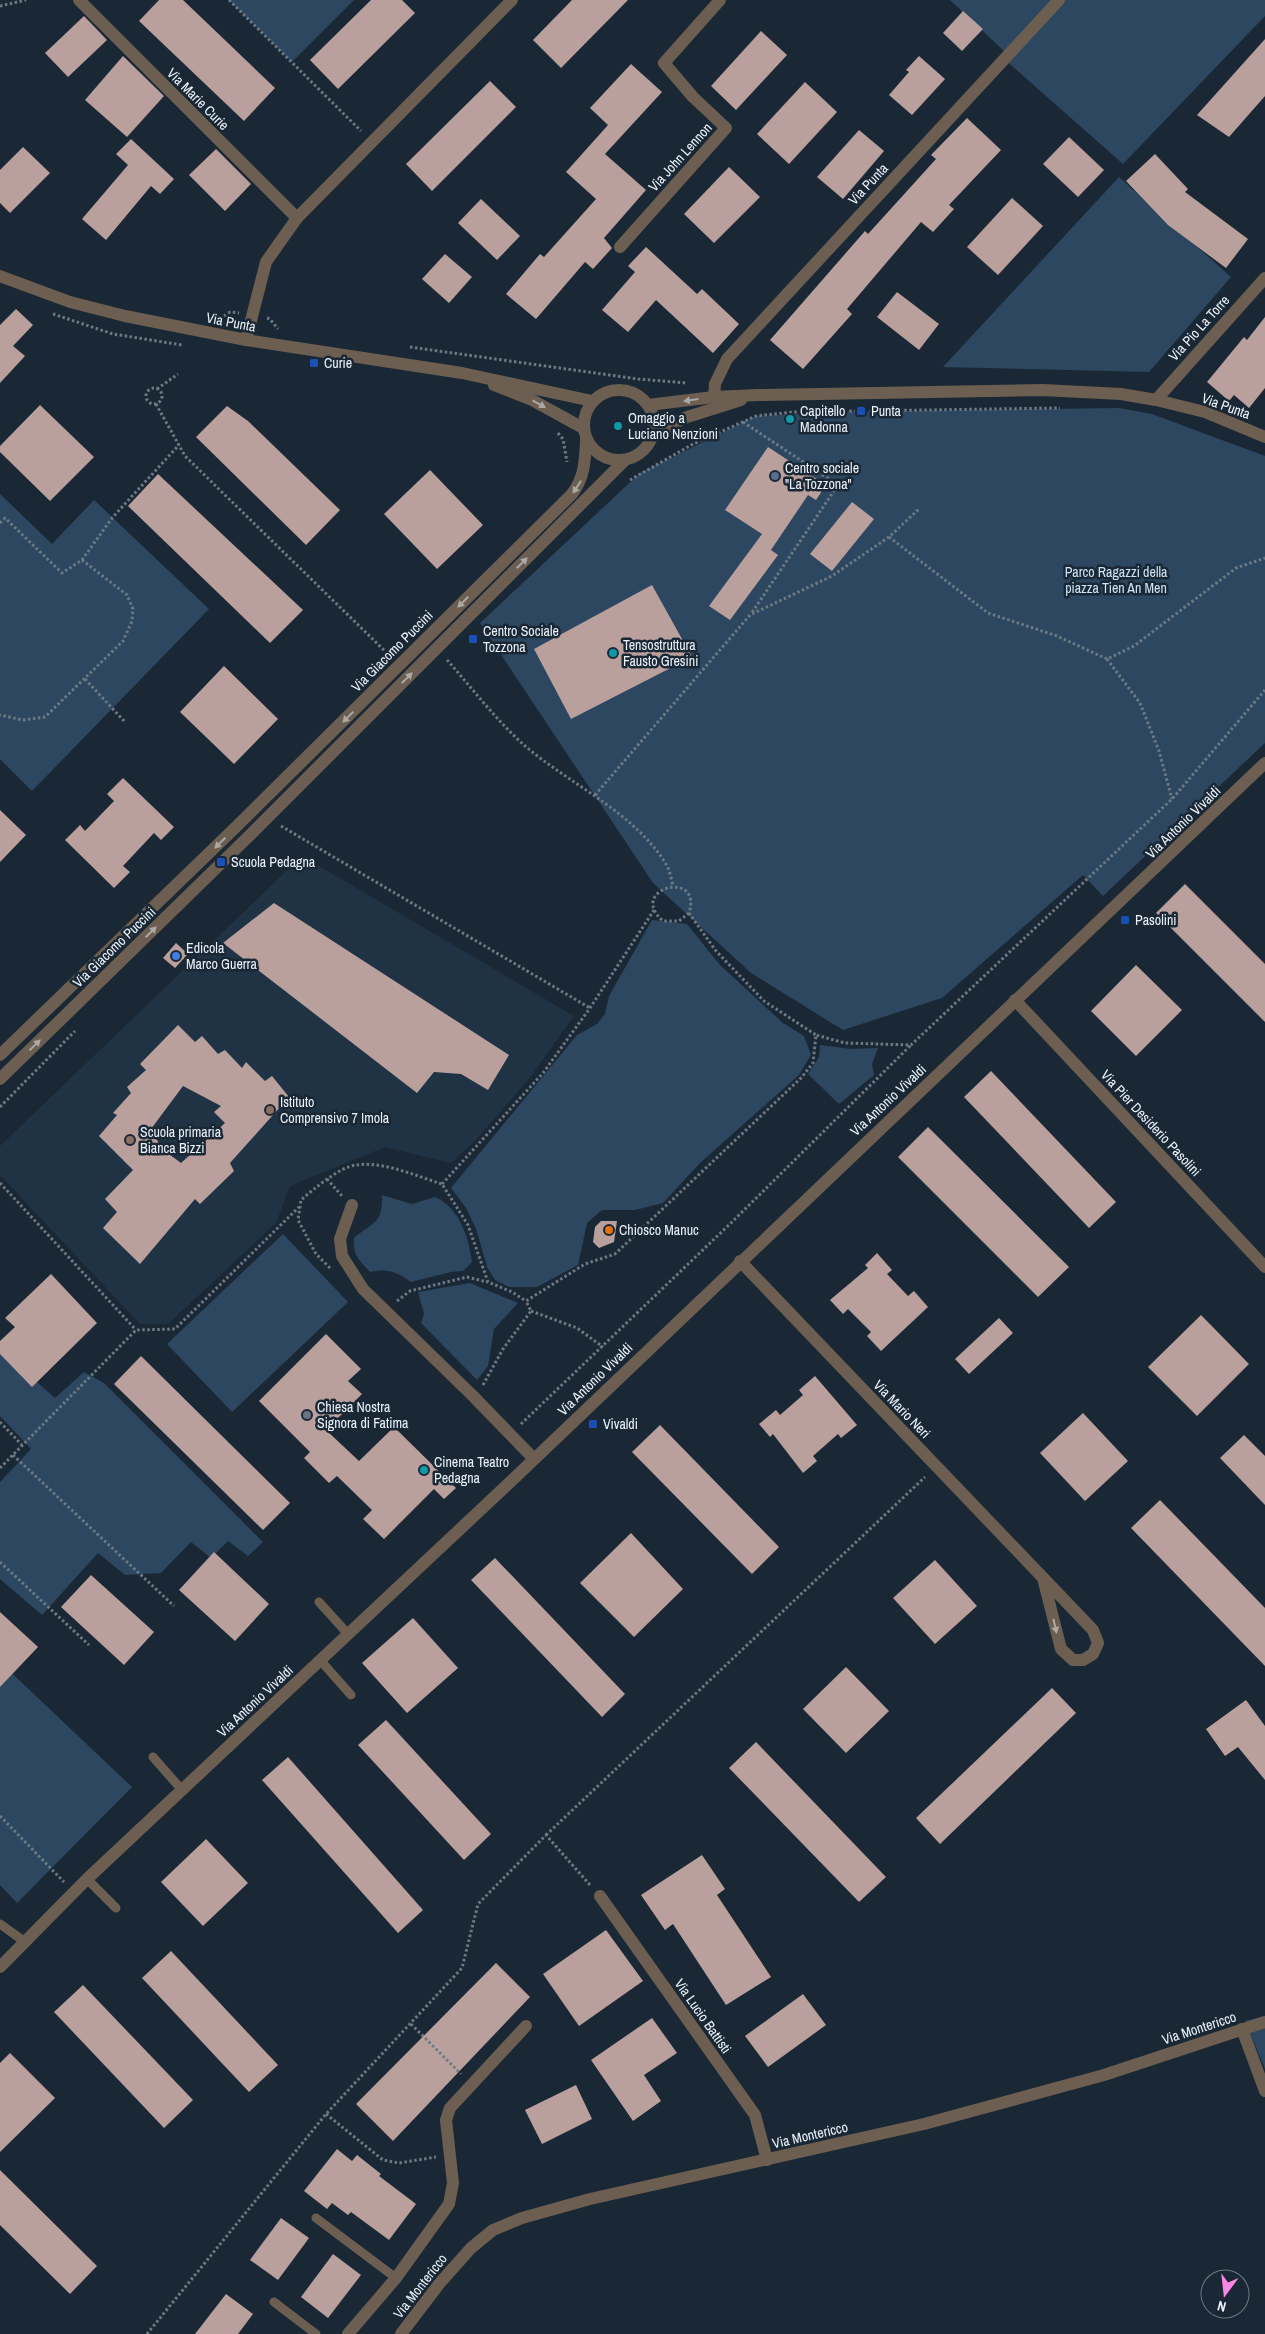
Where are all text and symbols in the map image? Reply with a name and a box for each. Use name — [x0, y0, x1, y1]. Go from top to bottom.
street label: Via Marie Curie — [163, 64, 233, 134]
street label: Via John Lennon — [644, 119, 716, 195]
street label: Via Punta — [844, 159, 892, 209]
street label: Via Pio La Torre — [1165, 291, 1233, 365]
street label: Via Punta — [205, 308, 258, 336]
place label: Curie — [324, 354, 352, 372]
marker: Curie — [308, 357, 320, 369]
street label: Via Punta — [1199, 389, 1253, 423]
one-way arrow — [683, 396, 699, 404]
one-way arrow — [532, 400, 547, 408]
place label: Capitello Madonna — [800, 402, 848, 436]
place label: Punta — [871, 402, 902, 420]
marker: Punta — [855, 405, 867, 417]
place label: Omaggio a Luciano Nenzioni — [628, 409, 718, 443]
marker: Capitello Madonna — [784, 413, 796, 425]
marker: Omaggio a Luciano Nenzioni — [612, 420, 624, 432]
place label: Centro sociale "La Tozzona" — [785, 459, 859, 493]
marker: Centro sociale "La Tozzona" — [769, 470, 781, 482]
one-way arrow — [572, 480, 582, 493]
one-way arrow — [516, 557, 528, 569]
park label: Parco Ragazzi della piazza Tien An Men — [1065, 563, 1168, 597]
one-way arrow — [457, 596, 469, 608]
street label: Via Giacomo Puccini — [347, 606, 437, 696]
place label: Centro Sociale Tozzona — [483, 622, 559, 656]
marker: Centro Sociale Tozzona — [467, 633, 479, 645]
place label: Tensostruttura Fausto Gresini — [623, 636, 698, 670]
marker: Tensostruttura Fausto Gresini — [607, 647, 619, 659]
one-way arrow — [401, 672, 413, 684]
one-way arrow — [342, 710, 354, 722]
street label: Via Antonio Vivaldi — [1142, 782, 1224, 862]
one-way arrow — [214, 837, 226, 849]
place label: Scuola Pedagna — [231, 853, 316, 871]
marker: Scuola Pedagna — [215, 856, 227, 868]
street label: Via Giacomo Puccini — [69, 903, 159, 991]
place label: Pasolini — [1135, 911, 1176, 929]
marker: Pasolini — [1119, 914, 1131, 926]
one-way arrow — [145, 926, 157, 938]
place label: Edicola Marco Guerra — [186, 939, 257, 973]
marker: Edicola Marco Guerra — [170, 950, 182, 962]
one-way arrow — [29, 1039, 41, 1051]
street label: Via Antonio Vivaldi — [846, 1060, 930, 1140]
street label: Via Pier Desiderio Pasolini — [1097, 1066, 1205, 1180]
place label: Istituto Comprensivo 7 Imola — [280, 1093, 390, 1127]
marker: Istituto Comprensivo 7 Imola — [264, 1104, 276, 1116]
place label: Scuola primaria Bianca Bizzi — [140, 1123, 222, 1157]
marker: Scuola primaria Bianca Bizzi — [124, 1134, 136, 1146]
place label: Chiosco Manuc — [619, 1221, 699, 1239]
marker: Chiosco Manuc — [603, 1224, 615, 1236]
street label: Via Antonio Vivaldi — [554, 1339, 636, 1419]
street label: Via Mario Neri — [870, 1376, 934, 1442]
place label: Chiesa Nostra Signora di Fatima — [317, 1398, 409, 1432]
marker: Chiesa Nostra Signora di Fatima — [301, 1409, 313, 1421]
place label: Vivaldi — [603, 1415, 638, 1433]
marker: Vivaldi — [587, 1418, 599, 1430]
place label: Cinema Teatro Pedagna — [434, 1453, 509, 1487]
marker: Cinema Teatro Pedagna — [418, 1464, 430, 1476]
one-way arrow — [1051, 1618, 1059, 1633]
street label: Via Antonio Vivaldi — [213, 1661, 297, 1741]
street label: Via Lucio Battisti — [671, 1975, 735, 2057]
street label: Via Montericco — [1160, 2008, 1238, 2048]
street label: Via Montericco — [770, 2118, 850, 2152]
street label: Via Montericco — [389, 2250, 451, 2322]
north arrow — [1200, 2269, 1250, 2319]
text: N — [1215, 2297, 1228, 2316]

